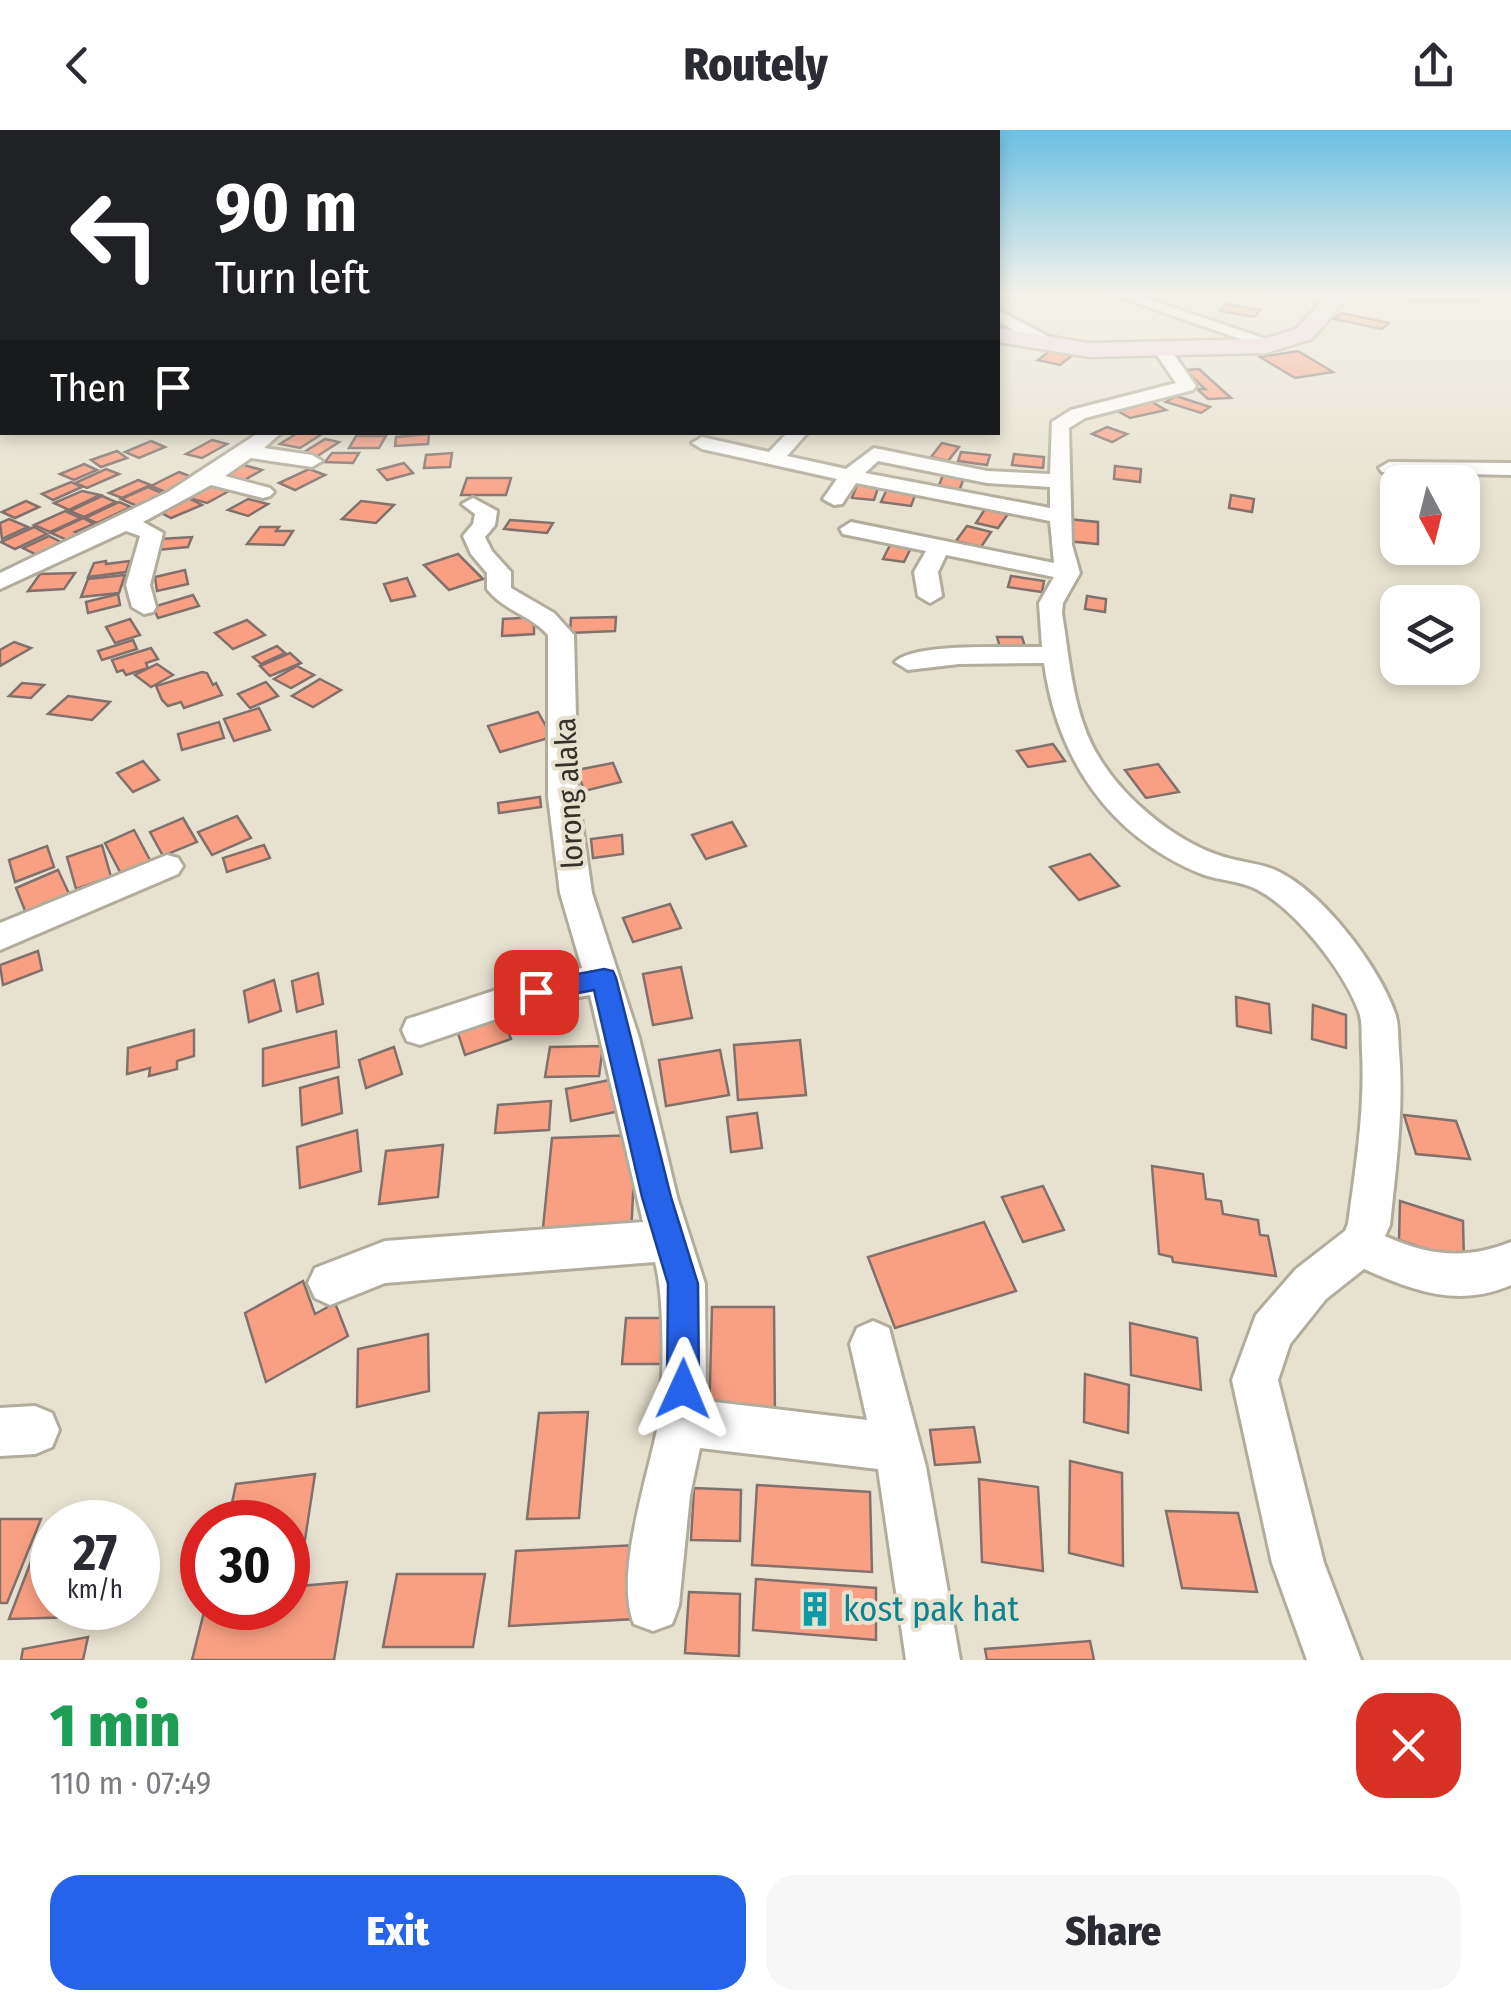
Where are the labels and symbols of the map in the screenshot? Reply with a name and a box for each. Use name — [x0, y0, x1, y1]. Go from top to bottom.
north arrow — [1380, 465, 1480, 565]
street label: lorong alaka — [547, 717, 591, 869]
pin — [494, 950, 579, 1035]
position arrow — [631, 1337, 735, 1441]
speed limit sign: 30 — [180, 1500, 310, 1630]
place label: kost pak hat — [843, 1588, 1020, 1630]
building icon: kost pak hat — [796, 1590, 834, 1628]

